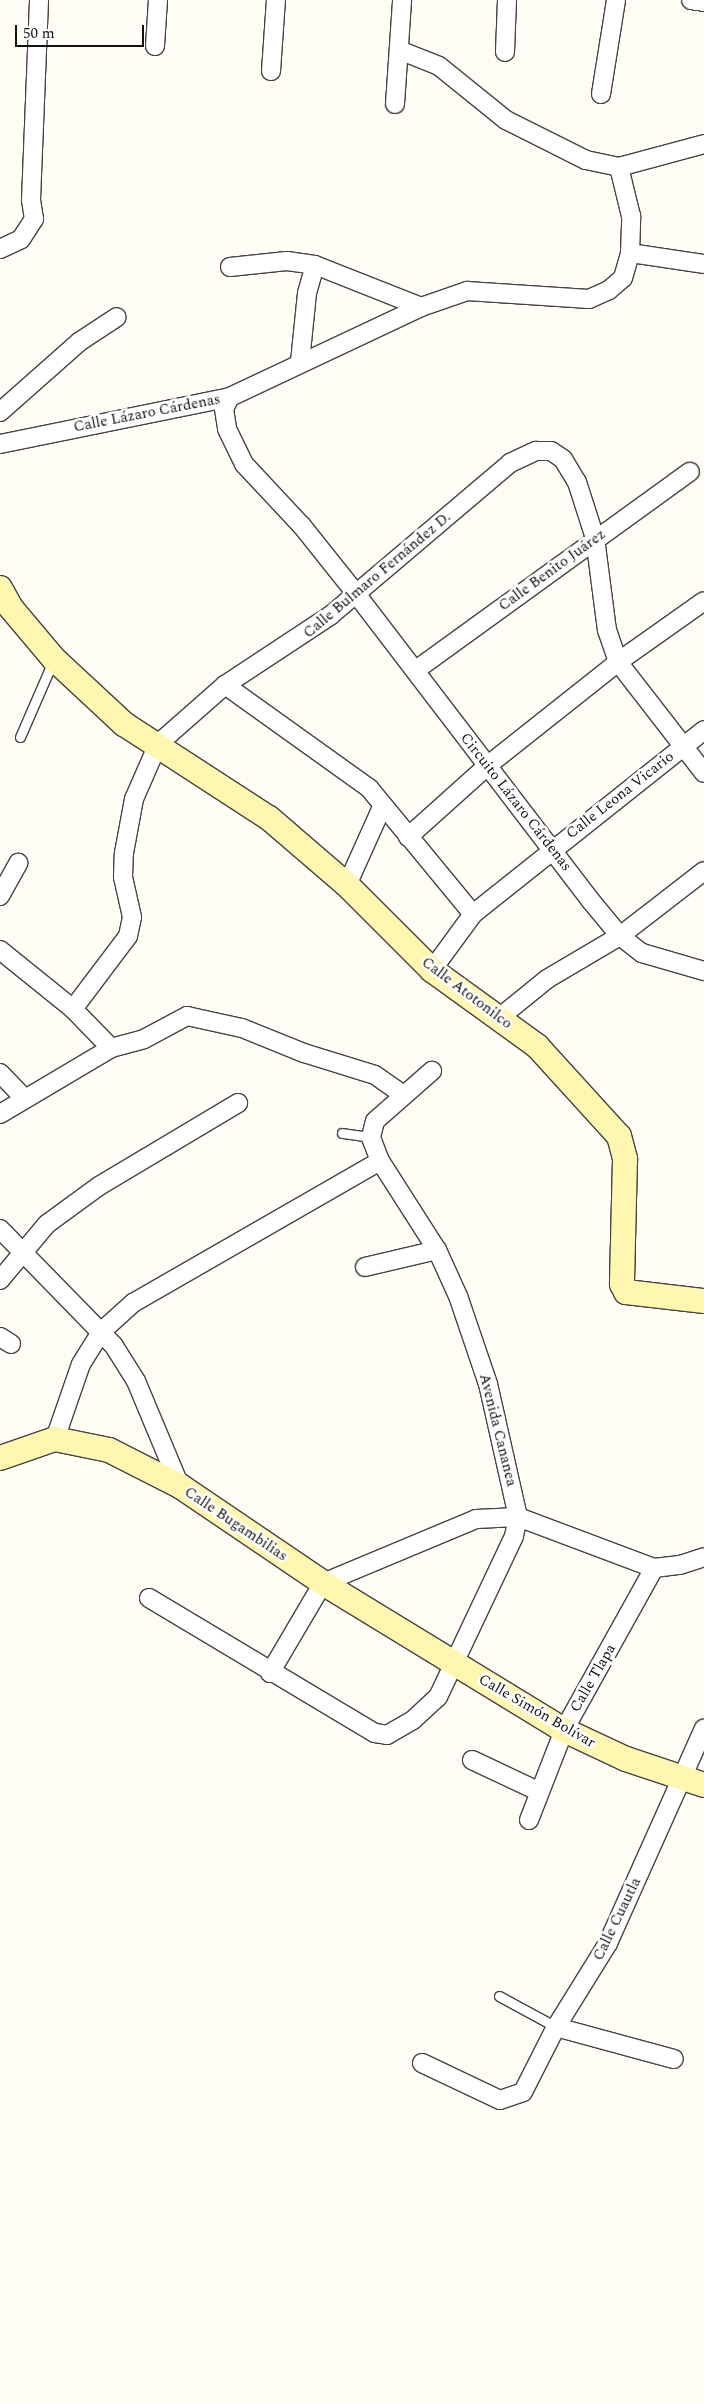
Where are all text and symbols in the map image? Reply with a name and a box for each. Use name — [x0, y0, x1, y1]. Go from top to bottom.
scale bar — [18, 15, 146, 47]
text: 50 m — [23, 22, 55, 45]
street label: Calle Lázaro Cárdenas — [72, 390, 222, 436]
street label: Calle Bulmaro Fernández D. — [300, 508, 454, 642]
street label: Calle Benito Juárez — [495, 525, 609, 615]
street label: Circuito Lázaro Cárdenas — [456, 729, 576, 875]
street label: Calle Leona Vicario — [563, 747, 677, 843]
street label: Calle Atotonilco — [418, 953, 516, 1033]
street label: Avenida Cananea — [475, 1372, 521, 1488]
street label: Calle Bugambilias — [181, 1483, 291, 1565]
street label: Calle Tlapa — [566, 1641, 620, 1715]
street label: Calle Simón Bolívar — [475, 1670, 599, 1752]
street label: Calle Cuautla — [589, 1875, 645, 1963]

